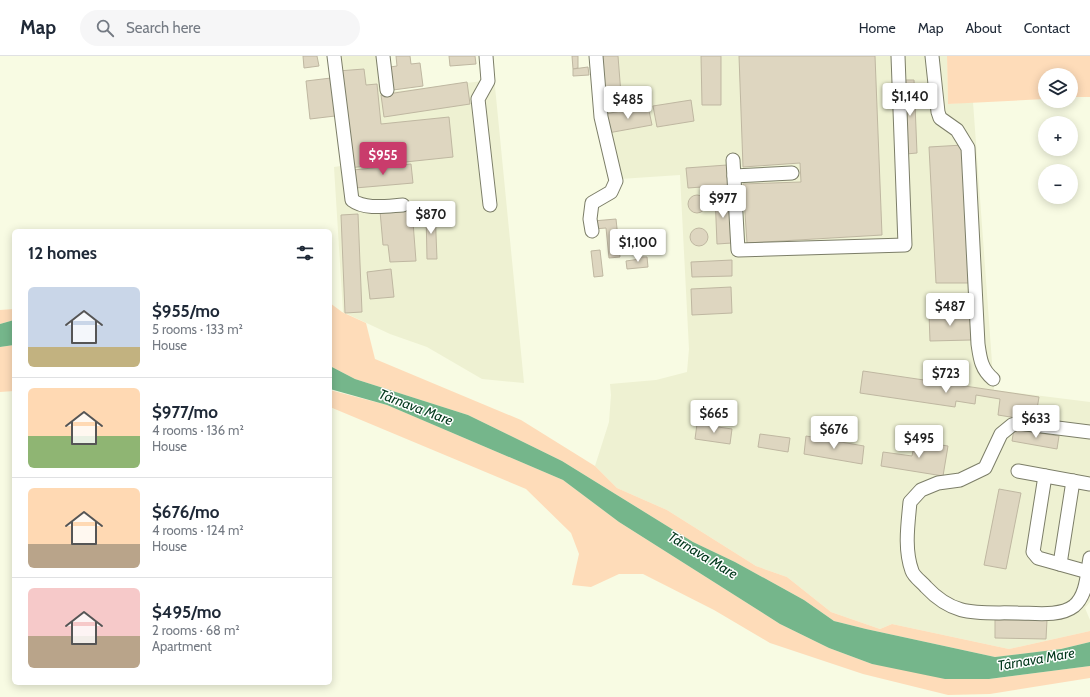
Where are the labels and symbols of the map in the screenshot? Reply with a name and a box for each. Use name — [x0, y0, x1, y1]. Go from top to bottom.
pin: $1,140 — [877, 83, 943, 117]
pin: $485 — [604, 86, 652, 120]
pin: $955 — [359, 142, 407, 176]
pin: $977 — [699, 185, 747, 219]
pin: $870 — [407, 201, 455, 235]
pin: $1,100 — [605, 229, 671, 263]
pin: $487 — [926, 293, 974, 327]
pin: $723 — [922, 360, 970, 394]
water label: Târnava Mare — [376, 385, 456, 430]
pin: $665 — [690, 400, 738, 434]
pin: $633 — [1012, 405, 1060, 439]
pin: $676 — [810, 416, 858, 450]
pin: $495 — [895, 425, 943, 459]
water label: Târnava Mare — [665, 527, 741, 583]
water label: Târnava Mare — [996, 643, 1076, 675]

